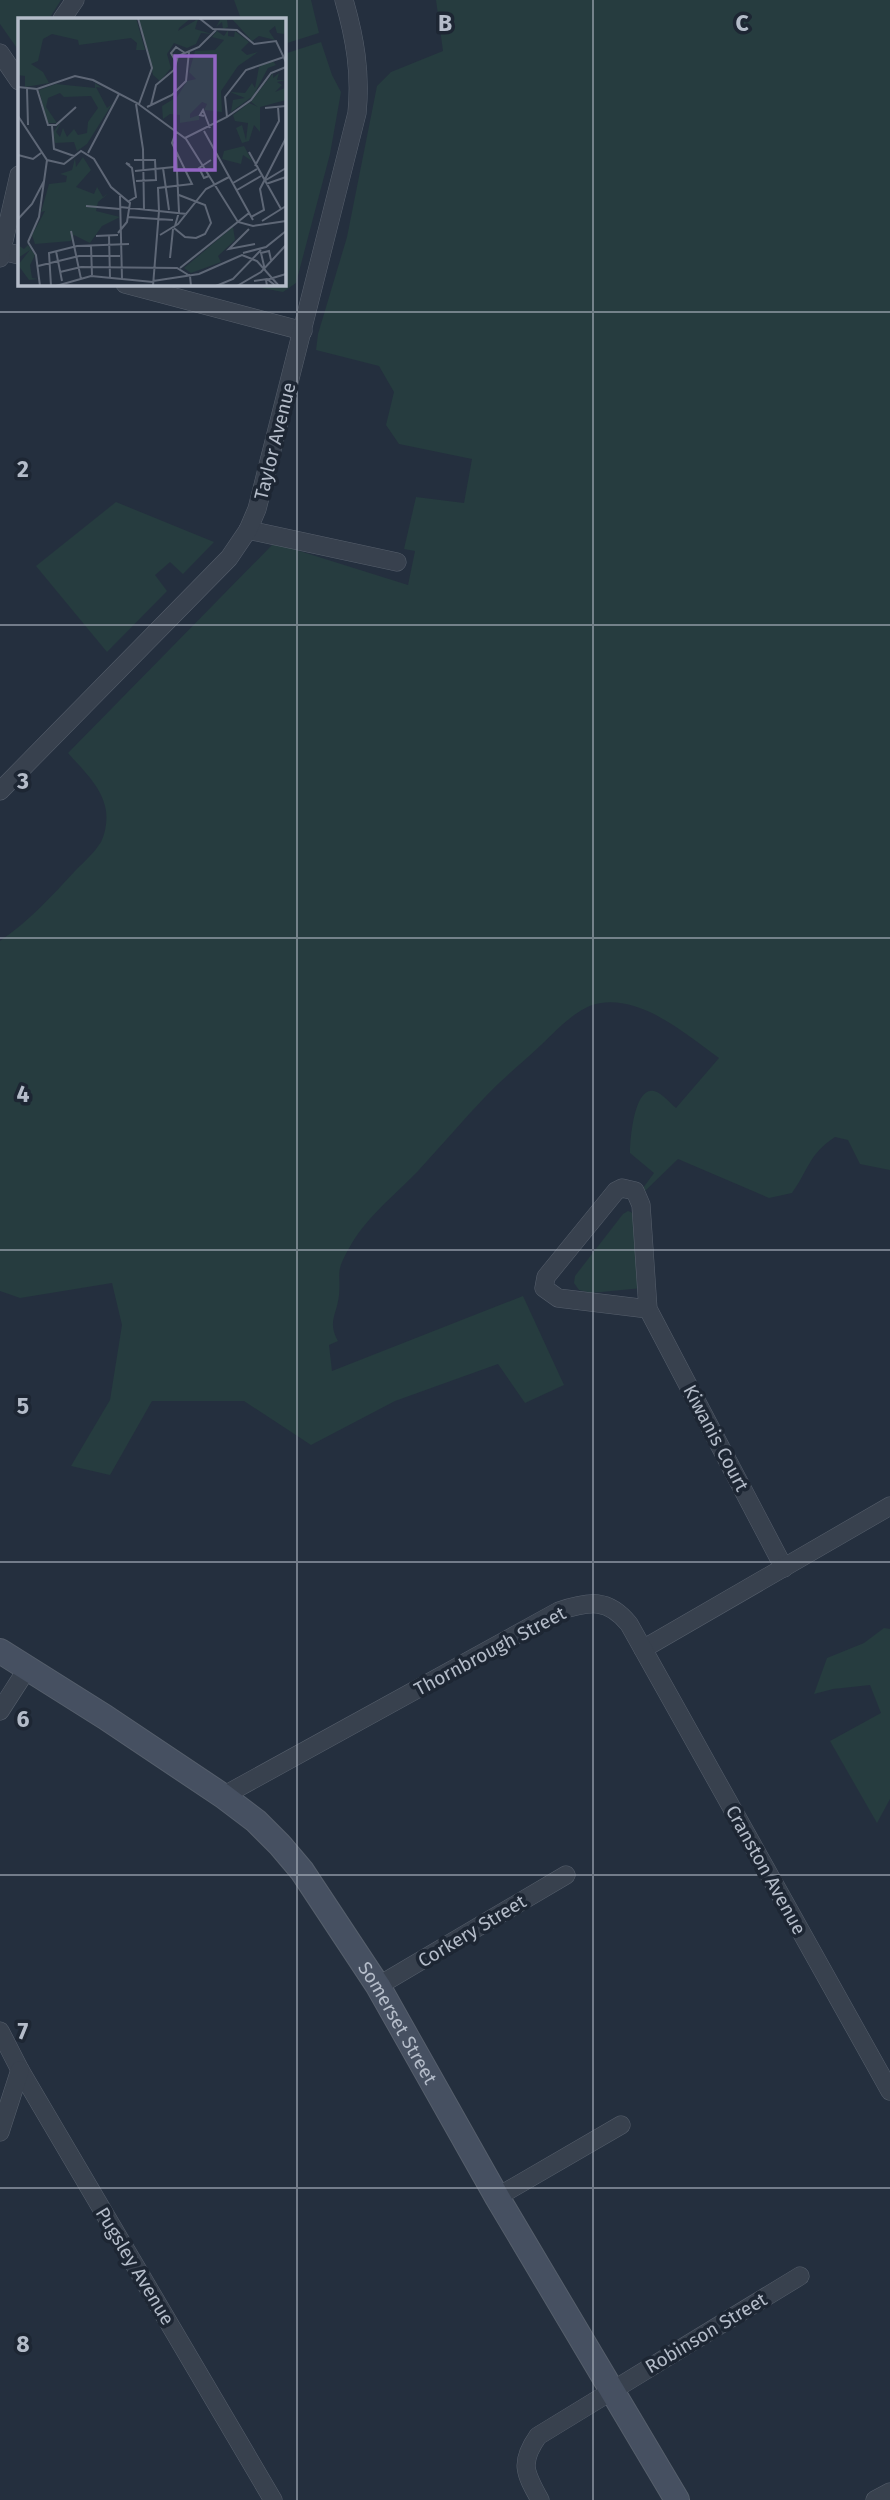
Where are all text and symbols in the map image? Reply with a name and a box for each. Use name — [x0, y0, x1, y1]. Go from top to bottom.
text: B — [438, 9, 452, 37]
text: C — [735, 9, 749, 37]
inset map — [18, 18, 285, 285]
street label: Taylor Avenue — [249, 380, 301, 502]
text: 2 — [17, 455, 29, 483]
text: 3 — [16, 767, 29, 795]
text: 4 — [17, 1080, 30, 1108]
street label: Kiwanis Court — [678, 1381, 754, 1495]
text: 5 — [17, 1392, 29, 1420]
street label: Thornbrough Street — [410, 1601, 570, 1701]
text: 6 — [17, 1705, 30, 1733]
street label: Cranston Avenue — [721, 1801, 811, 1939]
street label: Corkery Street — [414, 1890, 530, 1972]
street label: Somerset Street — [353, 1957, 442, 2088]
text: 7 — [18, 2017, 29, 2045]
street label: Pugsley Avenue — [91, 2203, 179, 2329]
street label: Robinson Street — [641, 2288, 771, 2378]
text: 8 — [16, 2330, 30, 2358]

